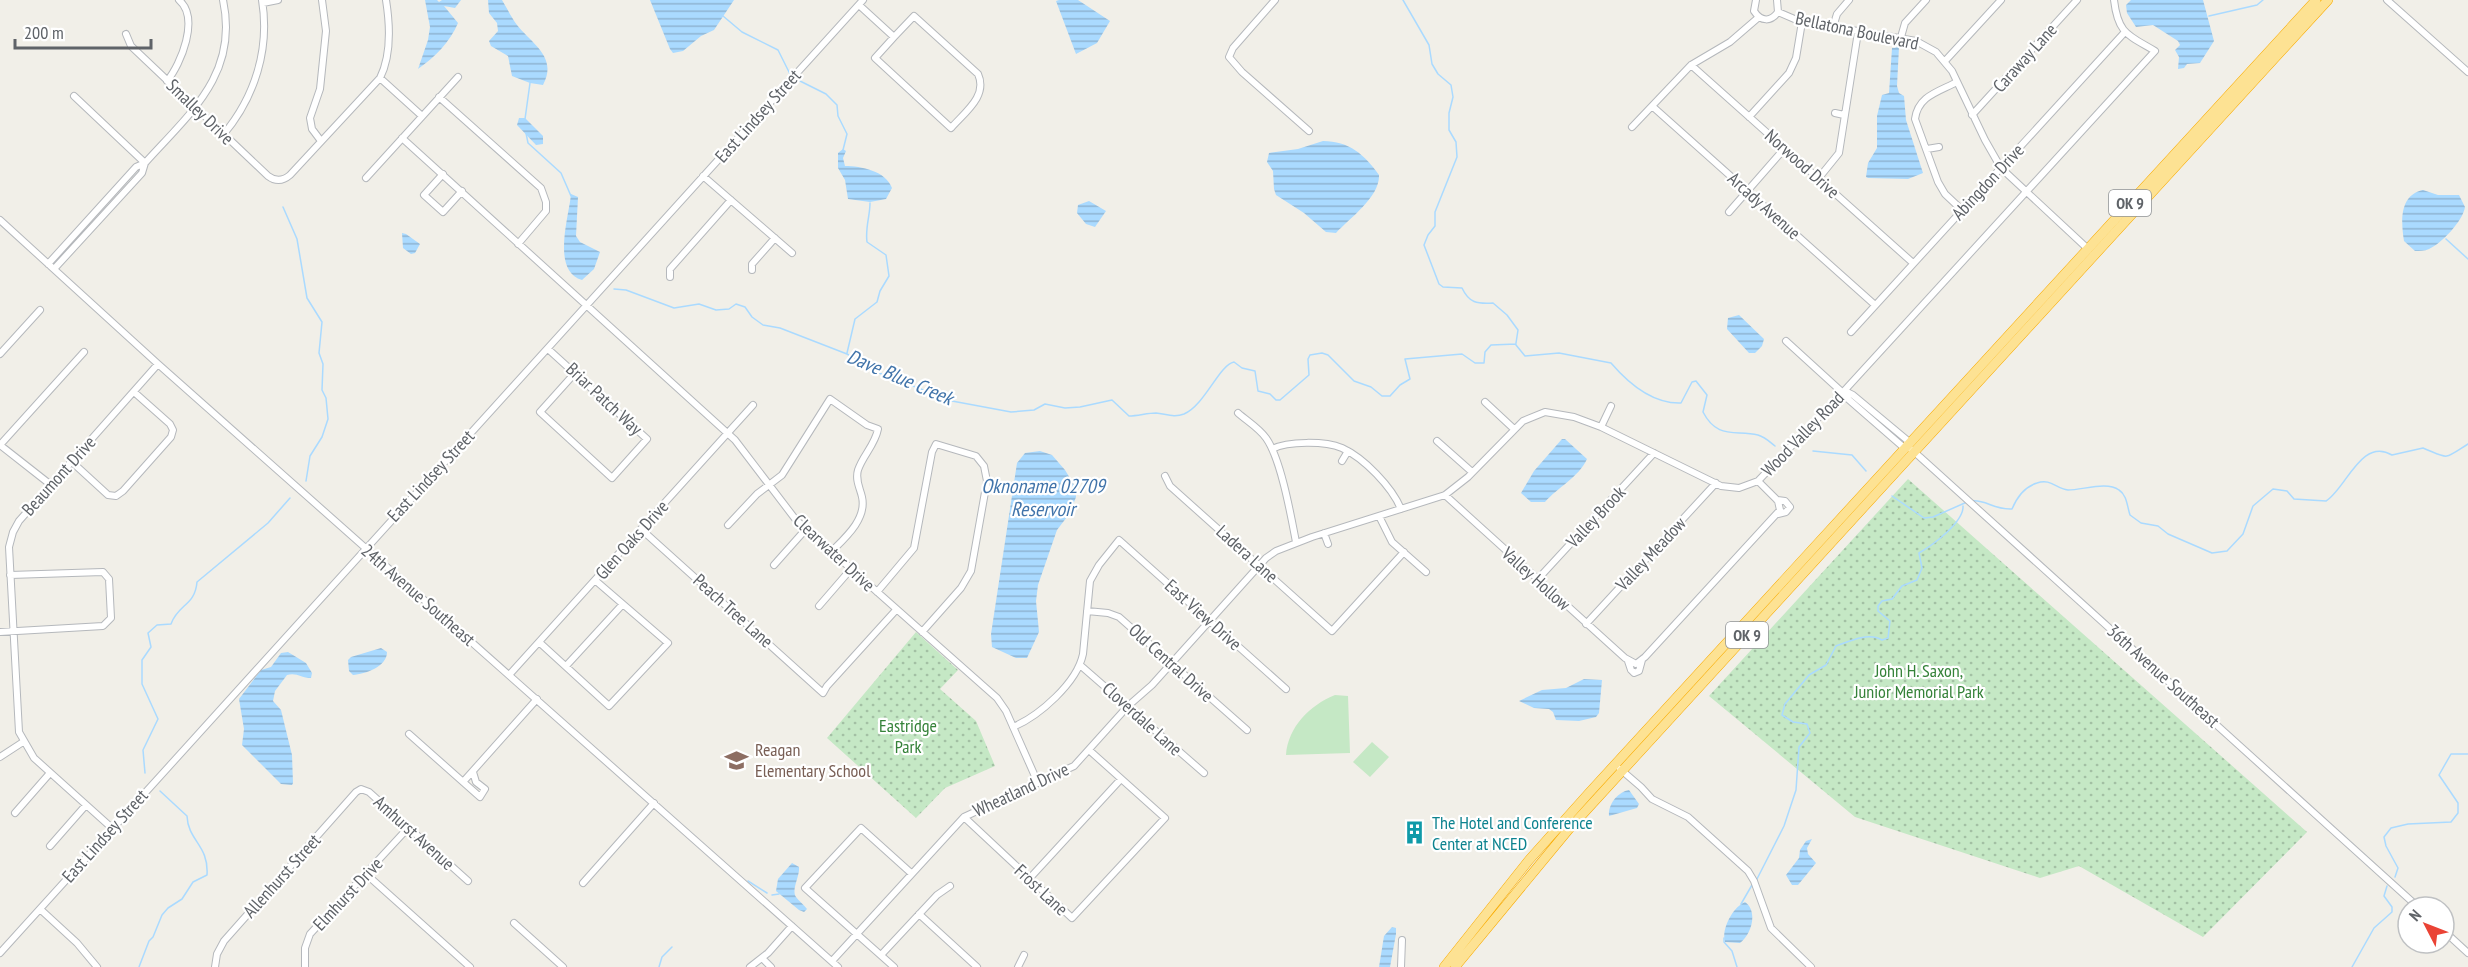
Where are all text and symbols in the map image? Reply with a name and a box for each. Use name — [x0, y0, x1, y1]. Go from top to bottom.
street label: Bellatona Boulevard — [1793, 6, 1921, 55]
scale bar — [15, 12, 152, 50]
street label: Caraway Lane — [1988, 18, 2062, 97]
text: 200 m — [24, 21, 64, 44]
street label: East Lindsey Street — [710, 64, 805, 167]
street label: Smalley Drive — [162, 74, 239, 149]
street label: Norwood Drive — [1760, 124, 1844, 203]
street label: Abingdon Drive — [1947, 139, 2029, 225]
street label: Arcady Avenue — [1723, 167, 1805, 244]
road number: OK 9 — [2109, 190, 2151, 216]
water label: Dave Blue Creek — [843, 343, 959, 412]
street label: Briar Patch Way — [561, 357, 648, 440]
street label: Wood Valley Road — [1756, 386, 1849, 481]
street label: East Lindsey Street — [382, 425, 479, 526]
street label: Beaumont Drive — [17, 431, 101, 520]
water label: Oknoname 02709 Reservoir — [981, 473, 1107, 522]
street label: Valley Brook — [1561, 481, 1630, 553]
street label: Glen Oaks Drive — [590, 495, 673, 584]
street label: Clearwater Drive — [789, 509, 880, 596]
street label: Valley Meadow — [1610, 512, 1691, 596]
street label: Ladera Lane — [1212, 520, 1283, 587]
street label: 24th Avenue Southeast — [357, 539, 480, 650]
street label: Valley Hollow — [1497, 541, 1576, 616]
street label: Peach Tree Lane — [689, 569, 778, 653]
street label: East View Drive — [1160, 574, 1247, 655]
street label: Old Central Drive — [1124, 618, 1219, 707]
street label: 36th Avenue Southeast — [2102, 619, 2224, 732]
road number: OK 9 — [1726, 622, 1768, 648]
park label: John H. Saxon, Junior Memorial Park — [1853, 659, 1984, 703]
street label: Cloverdale Lane — [1098, 677, 1187, 760]
park label: Eastridge Park — [879, 714, 937, 758]
place label: Reagan Elementary School — [755, 738, 871, 782]
school or university icon: Reagan Elementary School — [724, 747, 750, 773]
street label: Wheatland Drive — [969, 757, 1072, 822]
street label: East Lindsey Street — [57, 784, 152, 887]
street label: Amhurst Avenue — [369, 790, 459, 875]
place label: The Hotel and Conference Center at NCED — [1432, 811, 1593, 855]
building icon: The Hotel and Conference Center at NCED — [1401, 820, 1427, 846]
street label: Allenhurst Street — [238, 829, 325, 922]
street label: Elmhurst Drive — [308, 852, 387, 935]
street label: Frost Lane — [1010, 859, 1073, 920]
north arrow — [2396, 895, 2456, 955]
text: N — [2405, 905, 2425, 925]

